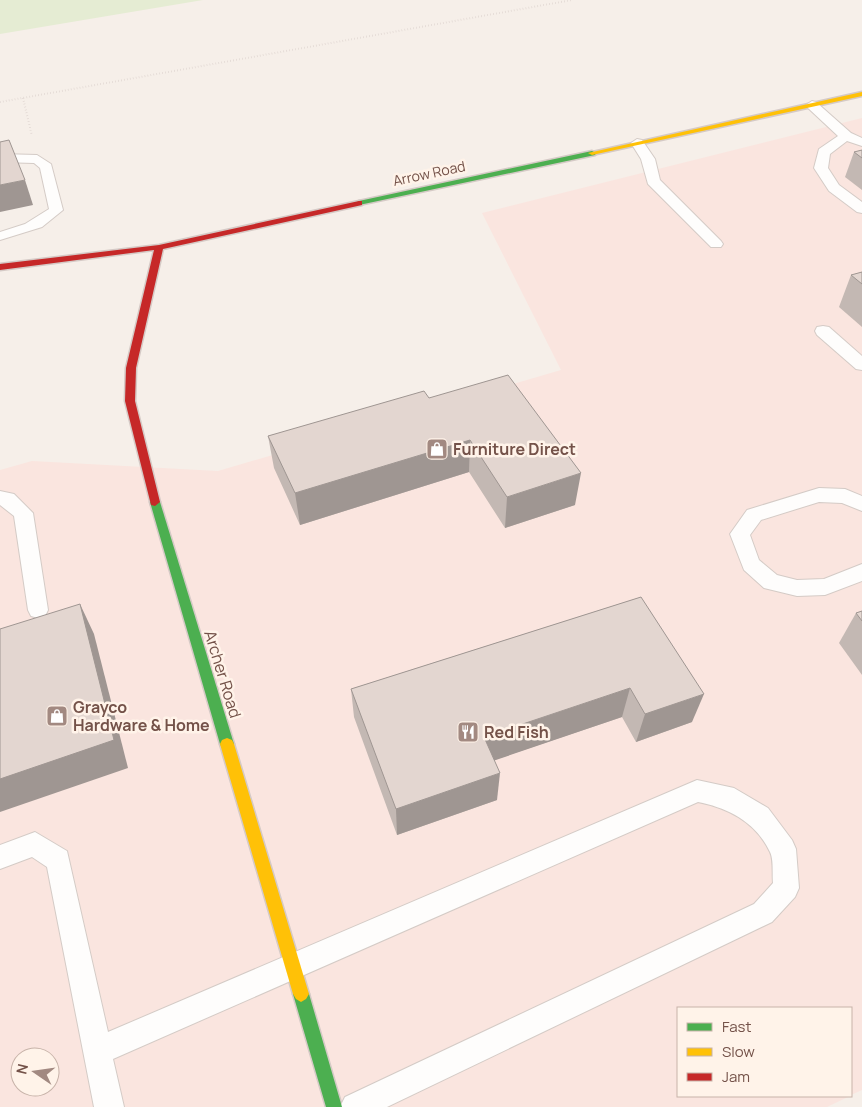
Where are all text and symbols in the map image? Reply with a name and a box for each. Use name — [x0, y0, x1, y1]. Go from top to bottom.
street label: Arrow Road — [391, 156, 467, 190]
shop icon: Furniture Direct — [425, 437, 449, 461]
place label: Furniture Direct — [453, 438, 576, 460]
street label: Archer Road — [199, 628, 247, 720]
place label: Grayco Hardware & Home — [73, 696, 210, 736]
shop icon: Grayco Hardware & Home — [45, 704, 69, 728]
restaurant icon: Red Fish — [456, 720, 480, 744]
place label: Red Fish — [484, 721, 549, 743]
legend — [677, 1007, 852, 1097]
text: Fast — [722, 1016, 751, 1037]
text: Slow — [722, 1041, 755, 1062]
north arrow — [10, 1047, 60, 1097]
text: N — [11, 1062, 32, 1076]
text: Jam — [722, 1066, 750, 1087]

